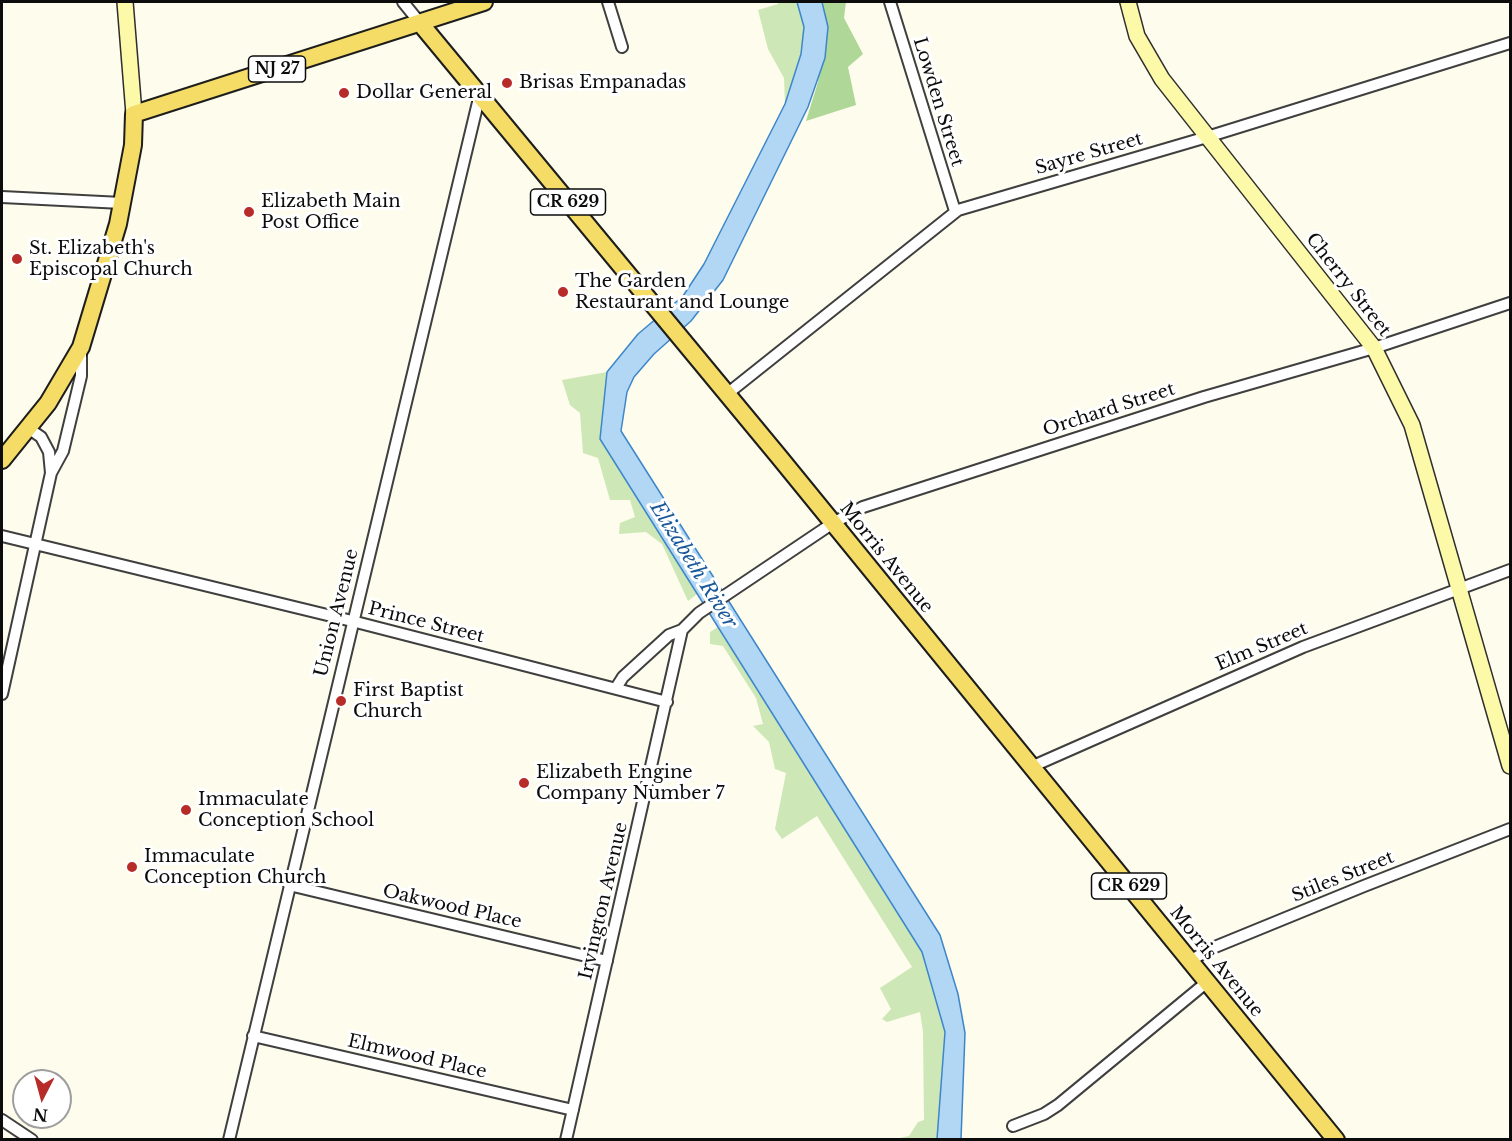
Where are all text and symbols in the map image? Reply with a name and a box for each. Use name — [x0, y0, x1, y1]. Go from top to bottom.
street label: Lowden Street — [908, 35, 968, 169]
road number: NJ 27 — [248, 56, 306, 82]
place label: Brisas Empanadas — [519, 72, 686, 94]
marker: Brisas Empanadas — [500, 76, 514, 90]
place label: Dollar General — [356, 82, 492, 104]
marker: Dollar General — [337, 86, 351, 100]
street label: Sayre Street — [1033, 128, 1145, 180]
road number: CR 629 — [530, 189, 606, 215]
place label: Elizabeth Main Post Office — [261, 191, 401, 234]
marker: Elizabeth Main Post Office — [242, 205, 256, 219]
street label: Cherry Street — [1301, 229, 1395, 341]
place label: St. Elizabeth's Episcopal Church — [29, 238, 193, 280]
marker: St. Elizabeth's Episcopal Church — [10, 252, 24, 266]
place label: The Garden Restaurant and Lounge — [575, 271, 789, 314]
marker: The Garden Restaurant and Lounge — [556, 285, 570, 299]
street label: Orchard Street — [1040, 379, 1178, 441]
water label: Elizabeth River — [644, 497, 742, 633]
street label: Morris Avenue — [835, 498, 937, 618]
street label: Union Avenue — [311, 547, 363, 679]
street label: Prince Street — [366, 598, 486, 648]
street label: Elm Street — [1213, 618, 1311, 676]
place label: First Baptist Church — [353, 680, 464, 722]
marker: First Baptist Church — [334, 694, 348, 708]
place label: Elizabeth Engine Company Number 7 — [536, 762, 724, 804]
marker: Elizabeth Engine Company Number 7 — [517, 776, 531, 790]
place label: Immaculate Conception School — [198, 789, 374, 832]
marker: Immaculate Conception School — [179, 803, 193, 817]
street label: Irvington Avenue — [575, 820, 633, 982]
place label: Immaculate Conception Church — [144, 846, 326, 888]
street label: Stiles Street — [1289, 847, 1397, 907]
marker: Immaculate Conception Church — [125, 860, 139, 874]
road number: CR 629 — [1092, 873, 1166, 899]
street label: Oakwood Place — [380, 881, 524, 933]
street label: Morris Avenue — [1165, 902, 1267, 1022]
street label: Elmwood Place — [345, 1031, 489, 1083]
north arrow — [12, 1069, 72, 1129]
text: N — [32, 1104, 49, 1126]

